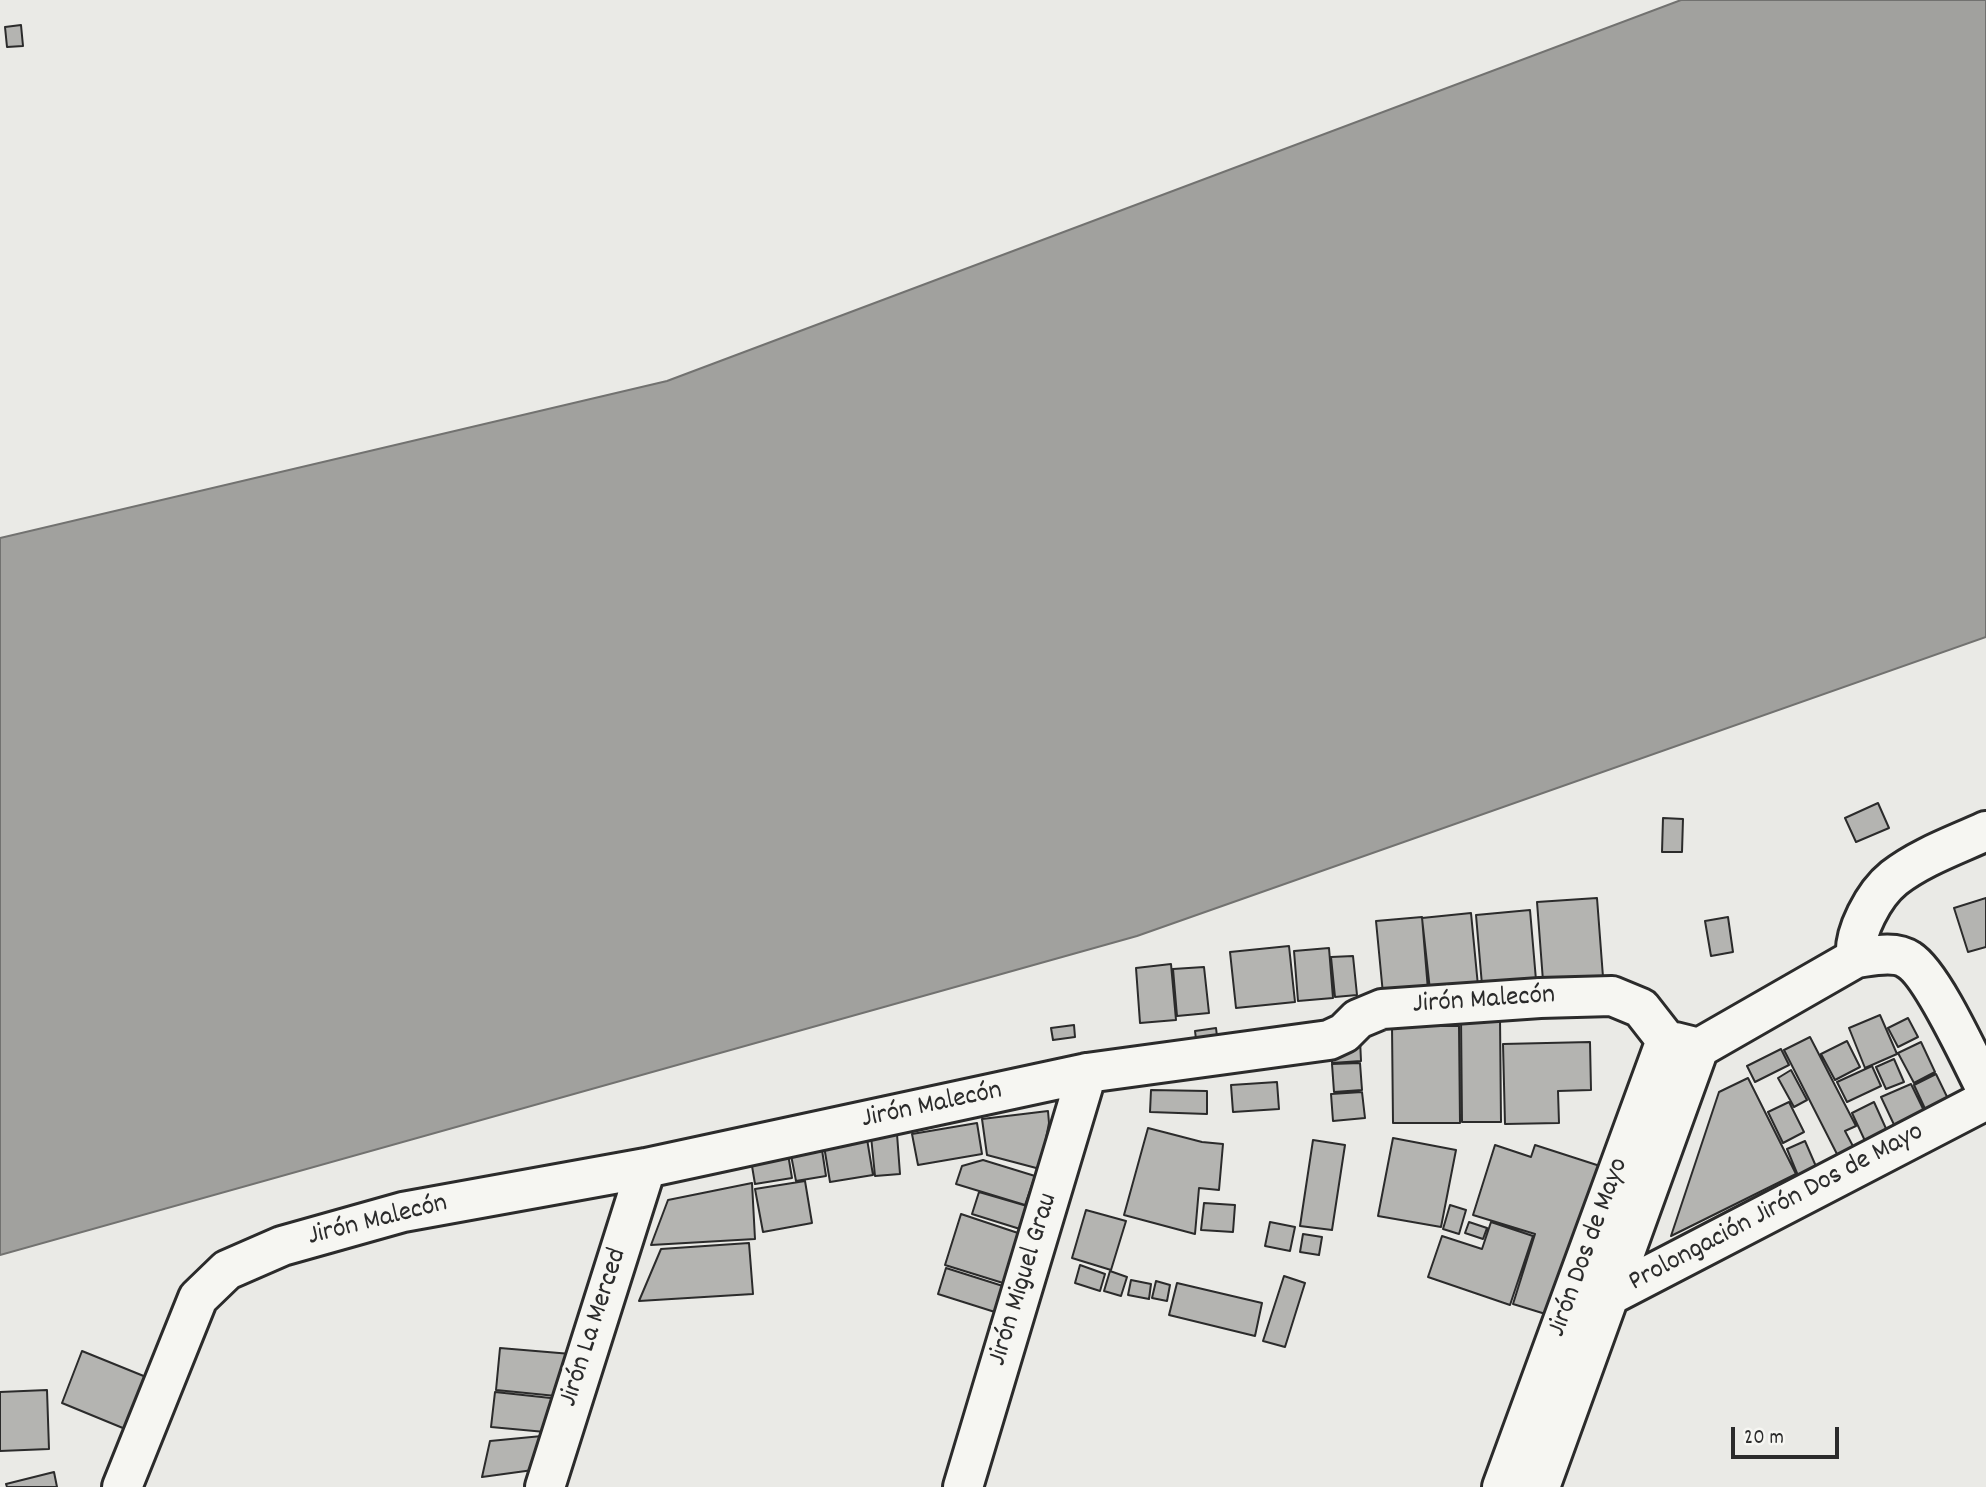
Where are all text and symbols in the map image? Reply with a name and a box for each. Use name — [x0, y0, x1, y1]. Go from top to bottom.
street label: Jirón Malecón — [1412, 980, 1556, 1024]
street label: Jirón Malecón — [859, 1076, 1005, 1138]
street label: Prolongación Jirón Dos de Mayo — [1624, 1117, 1930, 1301]
street label: Jirón Dos de Mayo — [1542, 1154, 1638, 1342]
street label: Jirón Malecón — [305, 1188, 451, 1256]
street label: Jirón Miguel Grau — [983, 1190, 1067, 1370]
street label: Jirón La Merced — [554, 1245, 636, 1411]
scale bar — [1734, 1414, 1842, 1458]
text: 20 m — [1744, 1424, 1784, 1454]

